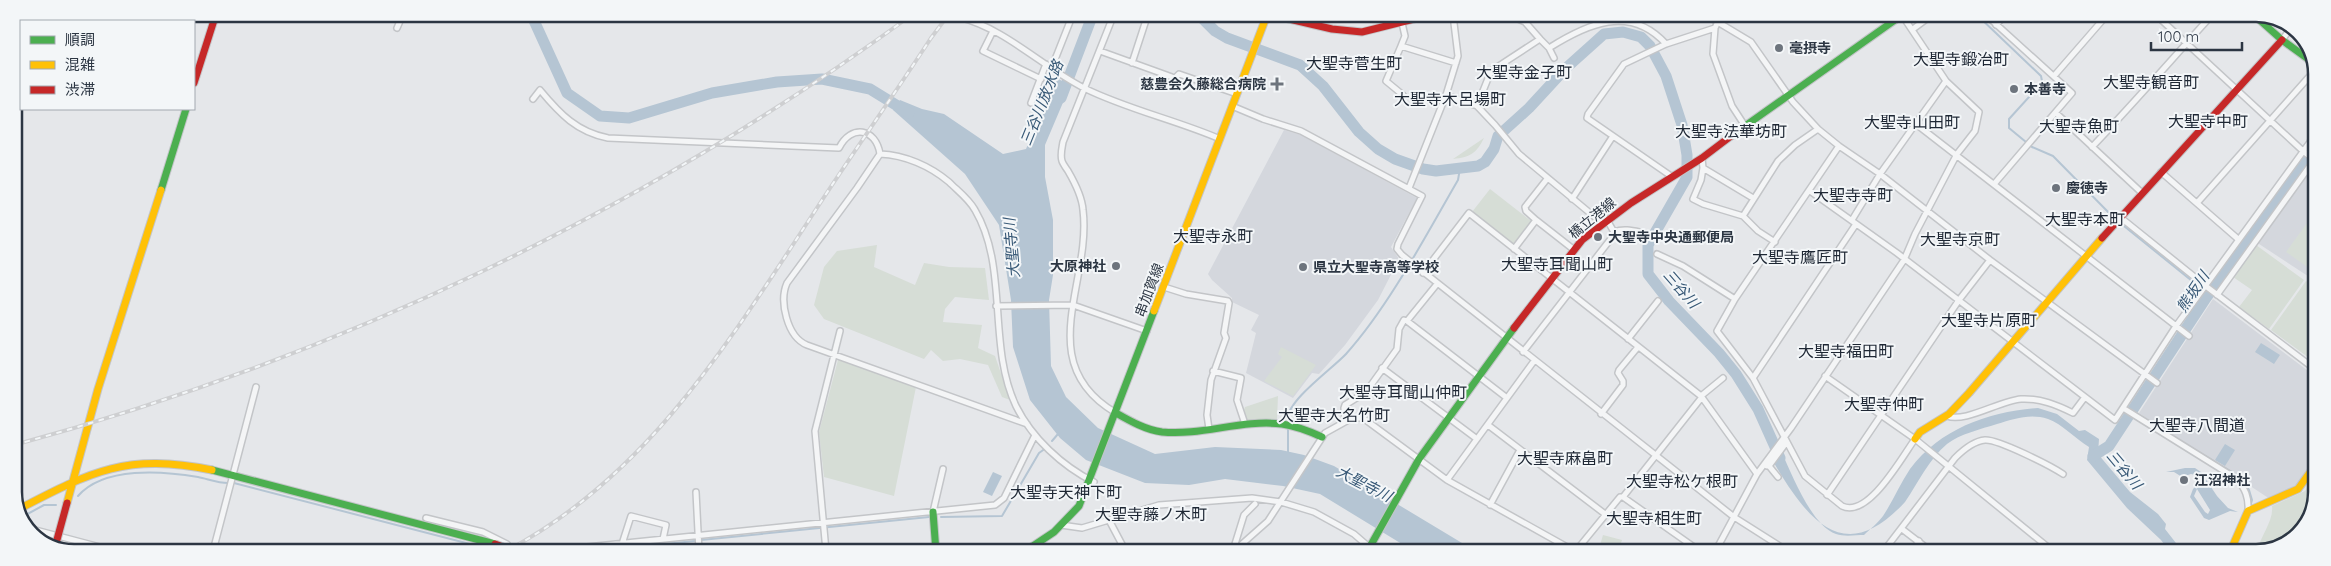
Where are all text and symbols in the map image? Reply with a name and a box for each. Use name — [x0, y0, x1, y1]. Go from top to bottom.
legend — [20, 20, 195, 110]
scale bar — [2151, 20, 2242, 52]
text: 100 m — [2158, 27, 2199, 46]
text: 順調 — [65, 30, 95, 49]
place label: 毫摂寺 — [1789, 39, 1831, 57]
marker: 毫摂寺 — [1773, 42, 1785, 54]
district label: 大聖寺鍛冶町 — [1913, 49, 2009, 69]
district label: 大聖寺菅生町 — [1306, 53, 1402, 73]
text: 混雑 — [65, 55, 95, 74]
water label: 三谷川放水路 — [1016, 56, 1068, 148]
district label: 大聖寺金子町 — [1476, 62, 1572, 82]
district label: 大聖寺観音町 — [2103, 72, 2199, 92]
place label: 慈豊会久藤総合病院 — [1140, 75, 1266, 93]
marker: 慈豊会久藤総合病院 — [1270, 77, 1284, 91]
text: 渋滞 — [65, 80, 95, 99]
place label: 本善寺 — [2024, 80, 2066, 98]
marker: 本善寺 — [2008, 83, 2020, 95]
district label: 大聖寺木呂場町 — [1394, 89, 1506, 109]
district label: 大聖寺中町 — [2168, 111, 2248, 131]
district label: 大聖寺山田町 — [1864, 112, 1960, 132]
district label: 大聖寺魚町 — [2039, 116, 2119, 136]
district label: 大聖寺法華坊町 — [1675, 121, 1787, 141]
place label: 慶徳寺 — [2066, 179, 2108, 197]
marker: 慶徳寺 — [2050, 182, 2062, 194]
district label: 大聖寺寺町 — [1813, 185, 1893, 205]
street label: 橋立港線 — [1565, 193, 1619, 243]
district label: 大聖寺本町 — [2045, 209, 2125, 229]
water label: 大聖寺川 — [999, 215, 1024, 279]
district label: 大聖寺永町 — [1173, 226, 1253, 246]
place label: 大聖寺中央通郵便局 — [1608, 228, 1734, 246]
district label: 大聖寺京町 — [1920, 229, 2000, 249]
marker: 大聖寺中央通郵便局 — [1592, 231, 1604, 243]
district label: 大聖寺鷹匠町 — [1752, 247, 1848, 267]
district label: 大聖寺耳聞山町 — [1501, 254, 1613, 274]
place label: 大原神社 — [1050, 257, 1106, 275]
place label: 県立大聖寺高等学校 — [1313, 258, 1439, 276]
marker: 大原神社 — [1110, 260, 1122, 272]
street label: 串加賀線 — [1131, 261, 1167, 319]
marker: 県立大聖寺高等学校 — [1297, 261, 1309, 273]
water label: 三谷川 — [1659, 265, 1705, 313]
water label: 熊坂川 — [2172, 266, 2214, 316]
district label: 大聖寺片原町 — [1941, 310, 2037, 330]
district label: 大聖寺福田町 — [1798, 341, 1894, 361]
district label: 大聖寺耳聞山仲町 — [1339, 382, 1467, 402]
district label: 大聖寺仲町 — [1844, 394, 1924, 414]
district label: 大聖寺大名竹町 — [1278, 405, 1390, 425]
district label: 大聖寺八間道 — [2149, 415, 2245, 435]
water label: 三谷川 — [2103, 446, 2147, 495]
district label: 大聖寺麻畠町 — [1517, 448, 1613, 468]
water label: 大聖寺川 — [1333, 461, 1397, 507]
district label: 大聖寺松ケ根町 — [1626, 471, 1738, 491]
place label: 江沼神社 — [2194, 471, 2250, 489]
marker: 江沼神社 — [2178, 474, 2190, 486]
district label: 大聖寺天神下町 — [1010, 482, 1122, 502]
district label: 大聖寺藤ノ木町 — [1095, 504, 1207, 524]
district label: 大聖寺相生町 — [1606, 508, 1702, 528]

